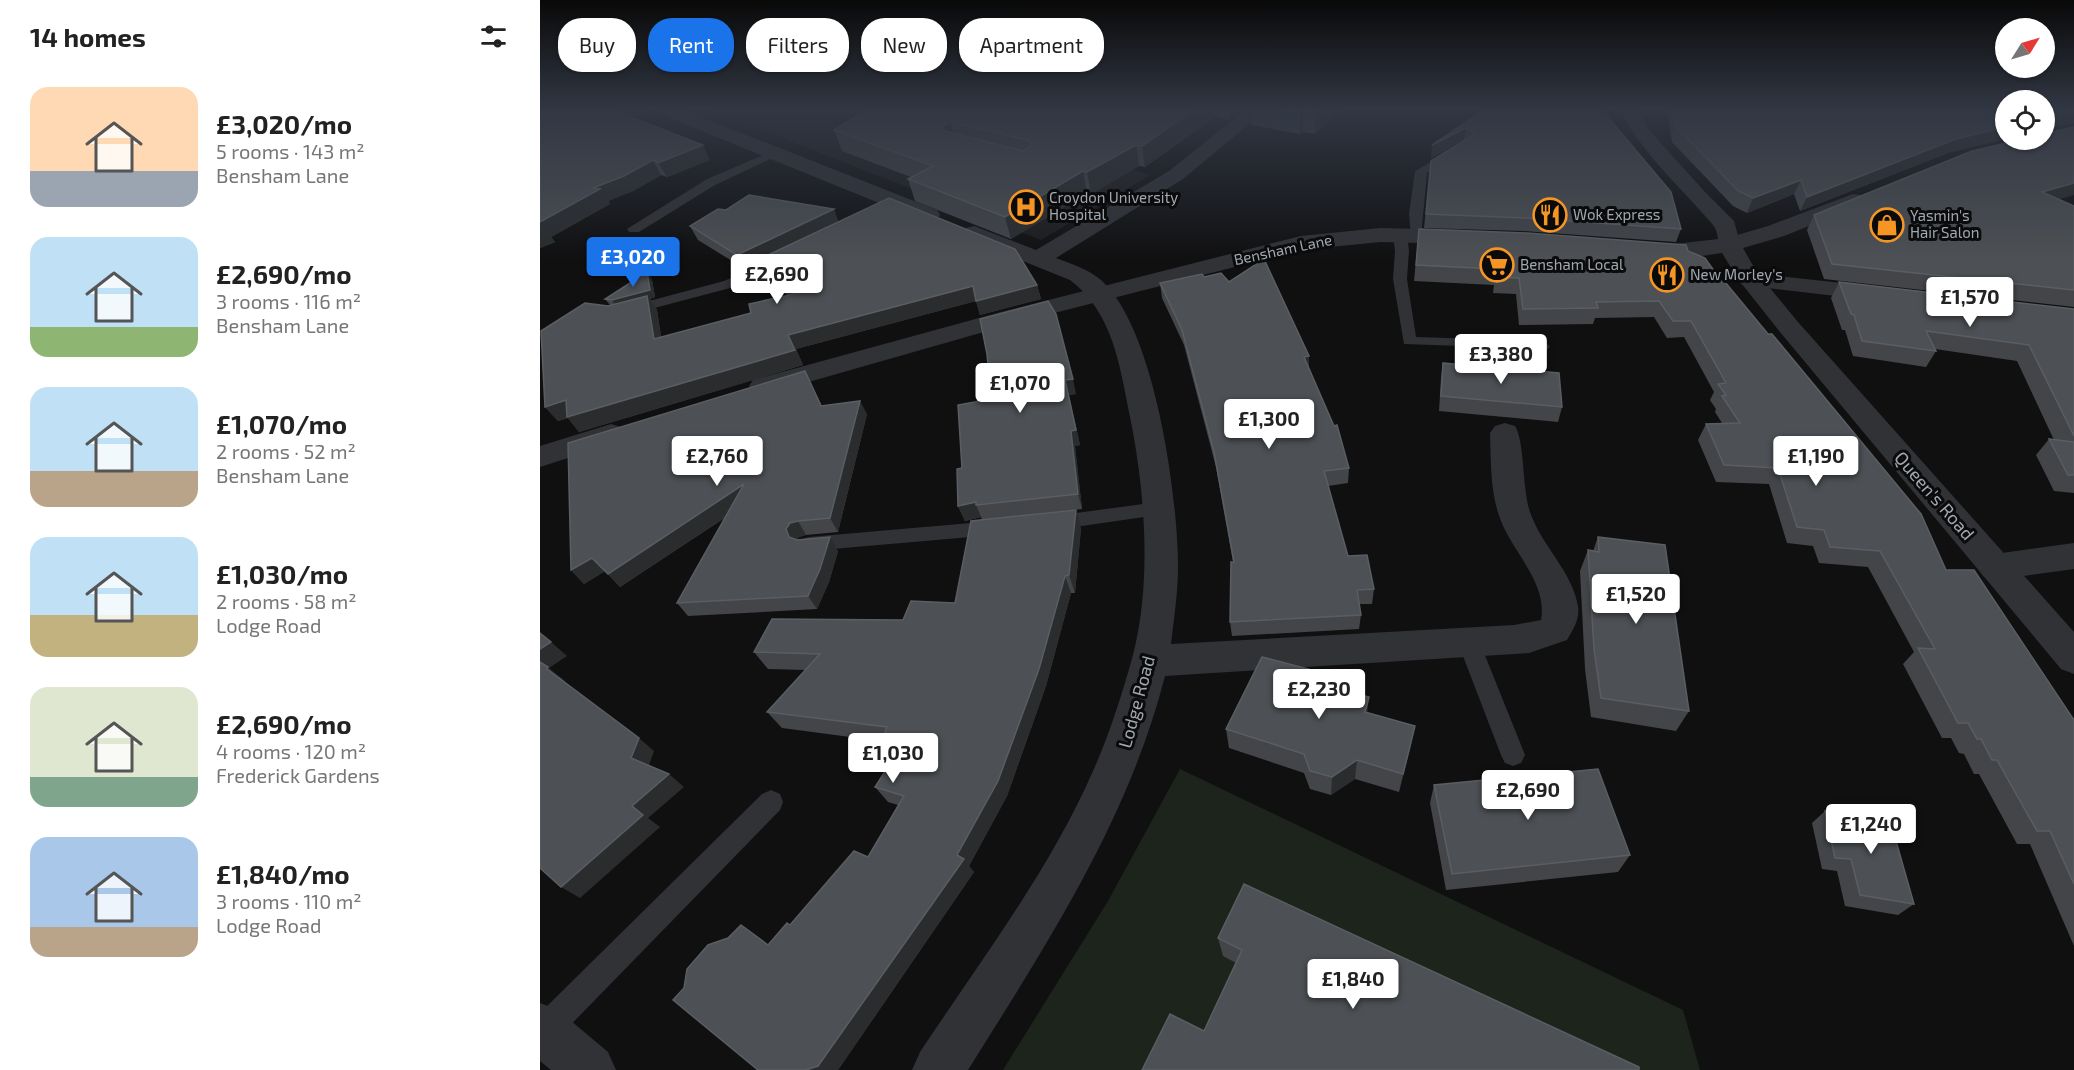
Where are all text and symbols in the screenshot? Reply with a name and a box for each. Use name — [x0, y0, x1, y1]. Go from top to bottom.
chip: Buy — [558, 18, 636, 72]
chip: Rent — [648, 18, 734, 72]
chip: Filters — [746, 18, 849, 72]
chip: New — [861, 18, 947, 72]
chip: Apartment — [959, 18, 1104, 72]
north arrow — [1995, 18, 2055, 78]
map controls — [1995, 18, 2055, 150]
icon: filters — [477, 20, 510, 53]
text: 14 homes — [30, 21, 146, 52]
button: locate — [1995, 90, 2055, 150]
text: £3,020/mo — [216, 108, 352, 139]
icon: home — [78, 111, 150, 183]
text: 5 rooms · 143 m² — [216, 139, 365, 163]
text: Bensham Lane — [216, 163, 349, 187]
place label: Croydon University Hospital — [1049, 188, 1178, 223]
hospital icon: Croydon University Hospital — [1008, 189, 1044, 225]
restaurant icon: Wok Express — [1532, 197, 1568, 233]
place label: Wok Express — [1573, 205, 1660, 223]
place label: Yasmin's Hair Salon — [1910, 206, 1979, 241]
shop icon: Yasmin's Hair Salon — [1869, 207, 1905, 243]
street label: Bensham Lane — [1232, 230, 1333, 268]
pin: £3,020 — [584, 237, 682, 288]
text: £3,020 — [601, 244, 665, 268]
supermarket icon: Bensham Local — [1479, 247, 1515, 283]
pin: £2,690 — [728, 254, 826, 305]
place label: Bensham Local — [1520, 255, 1624, 273]
restaurant icon: New Morley's — [1649, 257, 1685, 293]
text: £2,690/mo — [216, 258, 352, 289]
icon: home — [78, 261, 150, 333]
text: £2,690 — [745, 261, 809, 285]
place label: New Morley's — [1690, 265, 1783, 283]
pin: £1,570 — [1921, 277, 2019, 328]
text: £1,570 — [1940, 284, 2000, 308]
text: 3 rooms · 116 m² — [216, 289, 361, 313]
text: Bensham Lane — [216, 313, 349, 337]
pin: £3,380 — [1452, 334, 1550, 385]
text: £3,380 — [1469, 341, 1533, 365]
pin: £1,070 — [971, 363, 1069, 414]
text: £1,070 — [990, 370, 1051, 394]
pin: £1,300 — [1220, 399, 1318, 450]
text: £1,300 — [1238, 406, 1300, 430]
text: £1,070/mo — [216, 408, 347, 439]
icon: home — [78, 411, 150, 483]
pin: £2,760 — [668, 436, 766, 487]
pin: £1,190 — [1767, 436, 1865, 487]
text: 2 rooms · 52 m² — [216, 439, 356, 463]
text: £2,760 — [686, 443, 748, 467]
text: £1,190 — [1787, 443, 1845, 467]
street label: Queen's Road — [1890, 447, 1979, 544]
text: Bensham Lane — [216, 463, 349, 487]
text: £1,030/mo — [216, 558, 348, 589]
icon: home — [78, 561, 150, 633]
pin: £1,520 — [1587, 574, 1685, 625]
text: £1,520 — [1606, 581, 1666, 605]
text: 2 rooms · 58 m² — [216, 589, 357, 613]
text: Lodge Road — [216, 613, 321, 637]
street label: Lodge Road — [1113, 653, 1159, 750]
pin: £2,230 — [1270, 669, 1368, 720]
text: £2,230 — [1287, 676, 1351, 700]
text: £2,690/mo — [216, 708, 352, 739]
icon: home — [78, 711, 150, 783]
pin: £1,030 — [844, 733, 942, 784]
text: 4 rooms · 120 m² — [216, 739, 366, 763]
text: £1,030 — [862, 740, 924, 764]
text: Frederick Gardens — [216, 763, 380, 787]
pin: £2,690 — [1479, 770, 1577, 821]
text: £2,690 — [1496, 777, 1560, 801]
pin: £1,240 — [1822, 804, 1920, 855]
text: £1,240 — [1840, 811, 1902, 835]
text: £1,840/mo — [216, 858, 350, 889]
icon: home — [78, 861, 150, 933]
text: 3 rooms · 110 m² — [216, 889, 362, 913]
text: Lodge Road — [216, 913, 321, 937]
pin: £1,840 — [1304, 959, 1402, 1010]
text: £1,840 — [1321, 966, 1385, 990]

